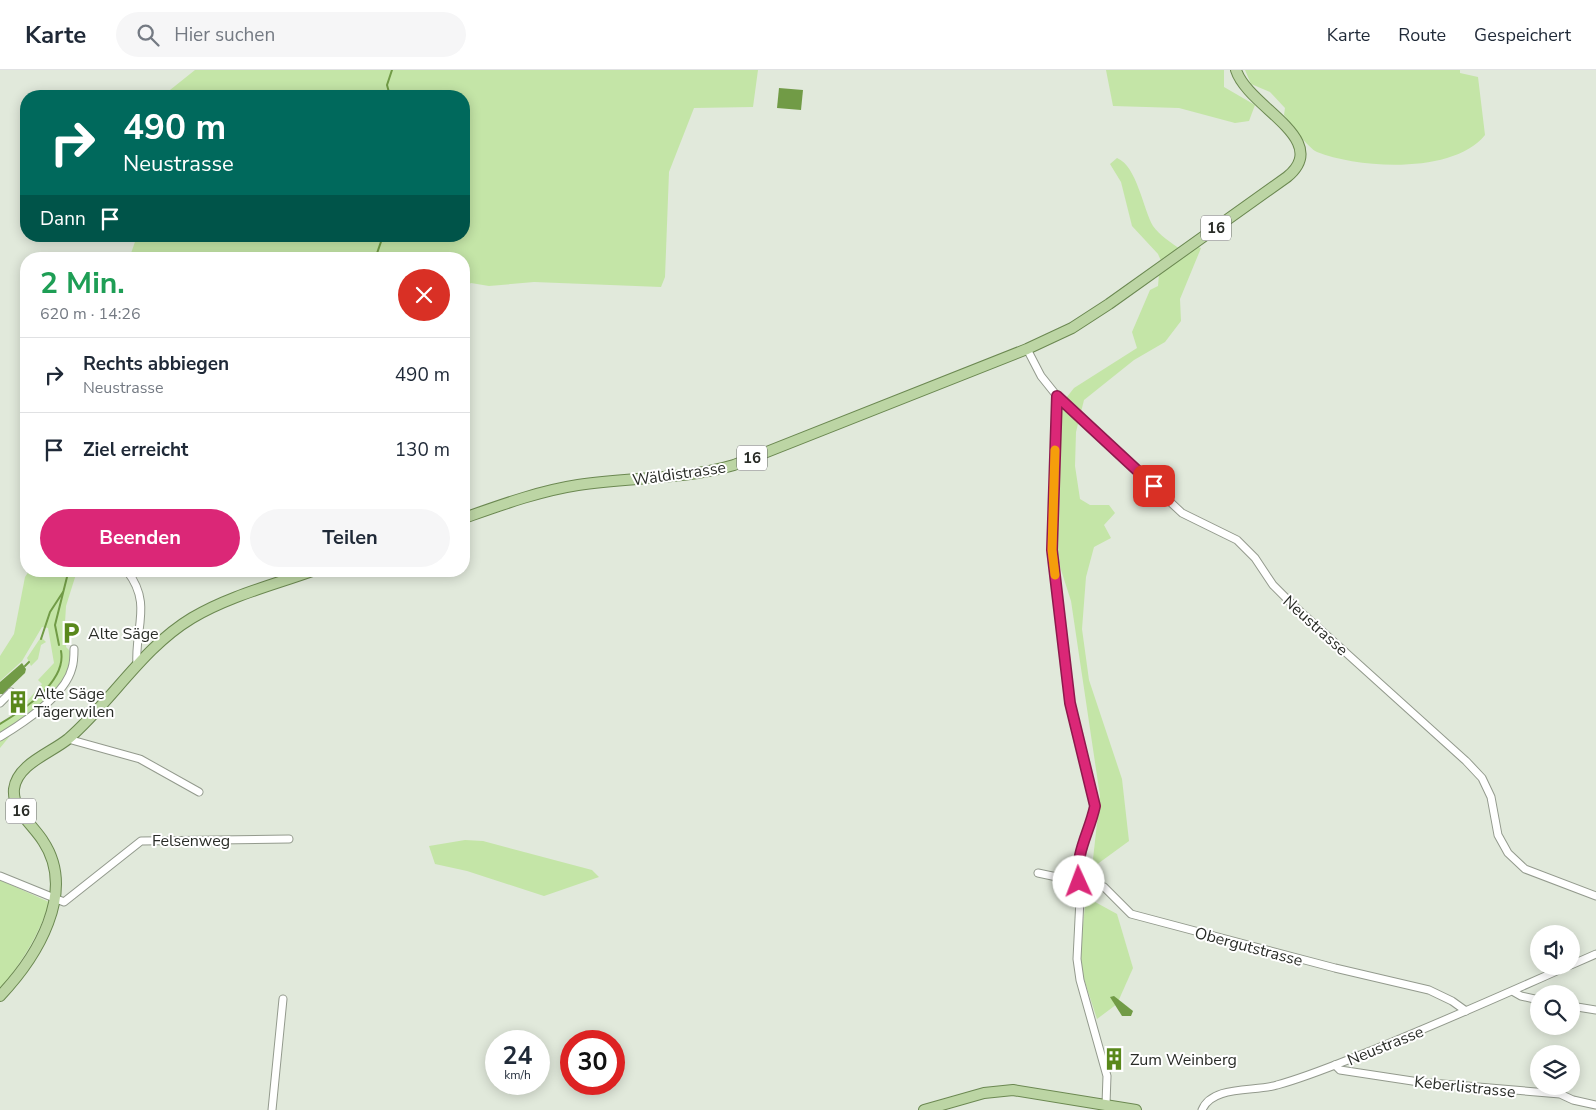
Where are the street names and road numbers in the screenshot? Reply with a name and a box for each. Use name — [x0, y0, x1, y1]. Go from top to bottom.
road number: 16 — [1201, 216, 1231, 240]
road number: 16 — [737, 446, 767, 470]
street label: Wäldistrasse — [631, 457, 727, 491]
street label: Neustrasse — [1278, 591, 1353, 661]
road number: 16 — [6, 798, 36, 824]
street label: Felsenweg — [152, 830, 230, 852]
street label: Obergutstrasse — [1192, 922, 1305, 972]
street label: Neustrasse — [1344, 1021, 1427, 1071]
street label: Keberlistrasse — [1413, 1071, 1517, 1103]

